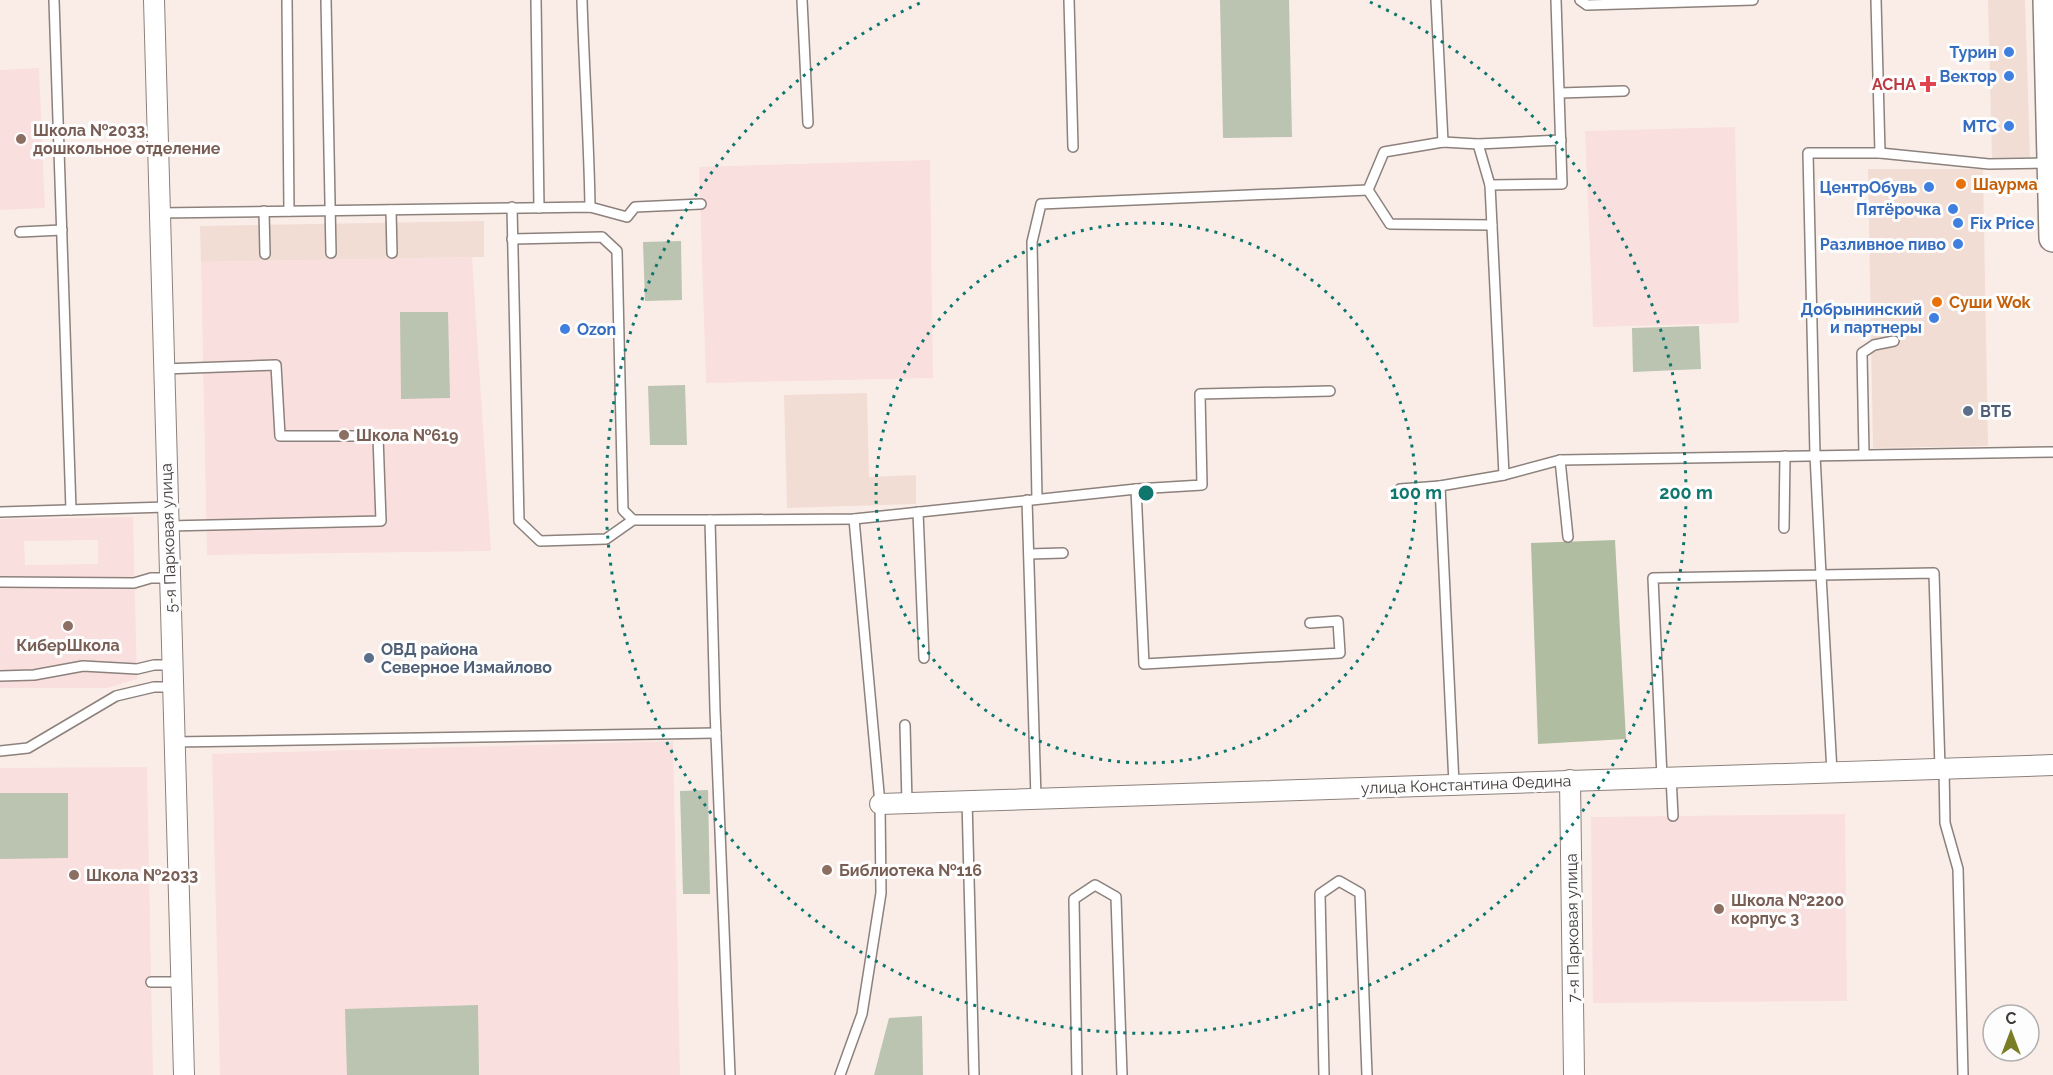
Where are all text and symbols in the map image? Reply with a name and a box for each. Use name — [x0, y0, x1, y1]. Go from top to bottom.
place label: Турин — [1950, 43, 1997, 62]
marker: Турин — [2002, 45, 2016, 59]
place label: Вектор — [1940, 67, 1997, 86]
marker: Вектор — [2002, 69, 2016, 83]
place label: АСНА — [1872, 75, 1916, 94]
marker: АСНА — [1921, 77, 1935, 91]
place label: МТС — [1963, 117, 1997, 136]
marker: МТС — [2002, 119, 2016, 133]
place label: Школа №2033, дошкольное отделение — [33, 121, 221, 158]
marker: Школа №2033, дошкольное отделение — [14, 132, 28, 146]
place label: Шаурма — [1973, 175, 2038, 194]
marker: Шаурма — [1954, 177, 1968, 191]
place label: ЦентрОбувь — [1819, 178, 1917, 197]
marker: ЦентрОбувь — [1922, 180, 1936, 194]
place label: Пятёрочка — [1856, 200, 1941, 219]
marker: Пятёрочка — [1946, 202, 1960, 216]
place label: Fix Price — [1970, 214, 2035, 233]
marker: Fix Price — [1951, 216, 1965, 230]
place label: Разливное пиво — [1820, 235, 1946, 254]
marker: Разливное пиво — [1951, 237, 1965, 251]
place label: Суши Wok — [1949, 293, 2031, 312]
marker: Суши Wok — [1930, 295, 1944, 309]
place label: Добрынинский и партнеры — [1801, 300, 1922, 337]
marker: Добрынинский и партнеры — [1927, 311, 1941, 325]
place label: Ozon — [577, 320, 616, 339]
marker: Ozon — [558, 322, 572, 336]
place label: ВТБ — [1980, 402, 2012, 421]
marker: ВТБ — [1961, 404, 1975, 418]
place label: Школа №619 — [356, 426, 458, 445]
marker: Школа №619 — [337, 428, 351, 442]
street label: 5-я Парковая улица — [156, 463, 181, 613]
text: 100 m — [1390, 482, 1442, 503]
text: 200 m — [1659, 482, 1713, 503]
centre of rings — [1136, 483, 1156, 503]
marker: КиберШкола — [61, 619, 75, 633]
place label: КиберШкола — [16, 636, 120, 655]
place label: ОВД района Северное Измайлово — [381, 640, 552, 677]
marker: ОВД района Северное Измайлово — [362, 651, 376, 665]
street label: улица Константина Федина — [1360, 771, 1572, 798]
street label: 7-я Парковая улица — [1562, 853, 1583, 1003]
place label: Библиотека №116 — [839, 861, 982, 880]
marker: Библиотека №116 — [820, 863, 834, 877]
place label: Школа №2033 — [86, 866, 198, 885]
marker: Школа №2033 — [67, 868, 81, 882]
place label: Школа №2200 корпус 3 — [1731, 891, 1844, 928]
marker: Школа №2200 корпус 3 — [1712, 902, 1726, 916]
north arrow — [1981, 1003, 2041, 1063]
text: С — [2006, 1009, 2017, 1028]

